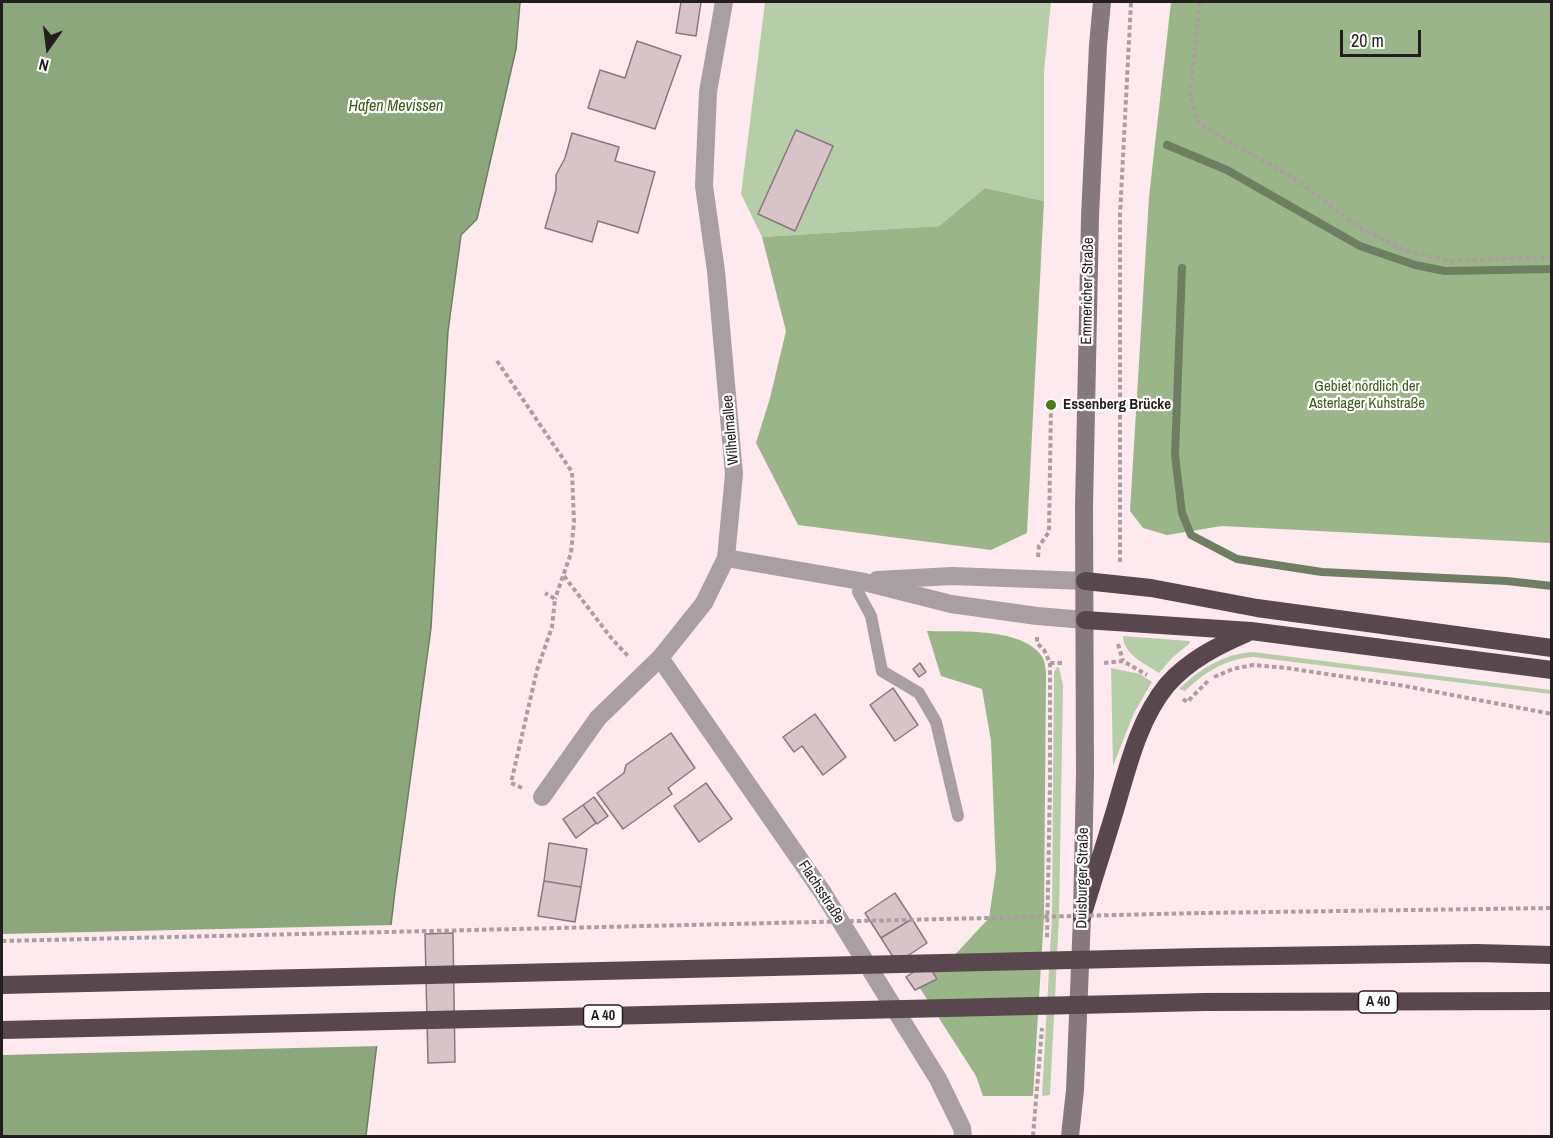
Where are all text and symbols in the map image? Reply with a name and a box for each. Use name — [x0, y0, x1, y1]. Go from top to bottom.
north arrow — [18, 18, 78, 78]
scale bar — [1343, 18, 1424, 56]
text: 20 m — [1351, 28, 1384, 53]
text: N — [36, 54, 51, 77]
water label: Hafen Mevissen — [349, 97, 443, 117]
street label: Emmericher Straße — [1078, 237, 1098, 345]
park label: Gebiet nördlich der Asterlager Kuhstraße — [1309, 378, 1425, 413]
street label: Wilhelmallee — [719, 394, 743, 466]
place label: Essenberg Brücke — [1063, 396, 1171, 414]
marker: Essenberg Brücke — [1044, 398, 1058, 412]
street label: Duisburger Straße — [1073, 827, 1093, 929]
street label: Flachsstraße — [794, 857, 848, 927]
road number: A 40 — [1358, 991, 1398, 1013]
road number: A 40 — [584, 1005, 622, 1027]

